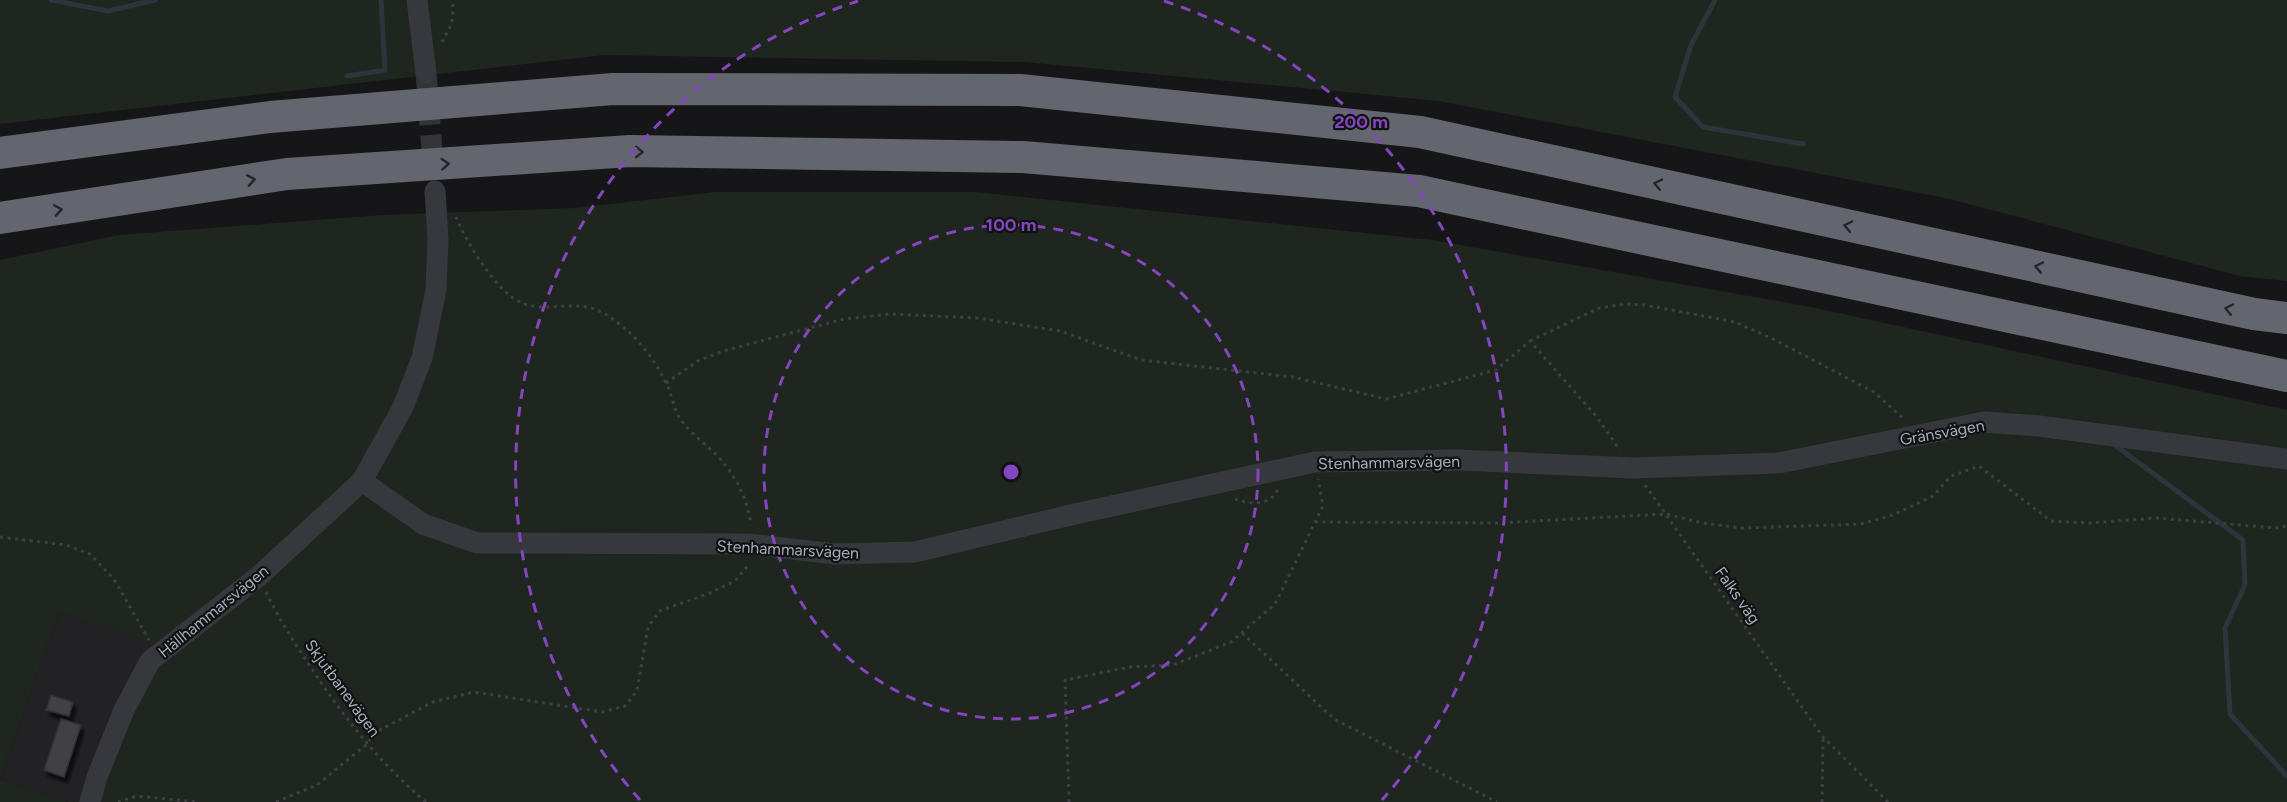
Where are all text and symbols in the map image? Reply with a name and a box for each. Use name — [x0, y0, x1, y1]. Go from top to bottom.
text: 200 m — [1334, 111, 1388, 133]
one-way arrow — [635, 145, 644, 158]
one-way arrow — [440, 157, 449, 170]
one-way arrow — [245, 174, 255, 187]
one-way arrow — [1653, 178, 1663, 191]
one-way arrow — [53, 204, 62, 216]
text: 100 m — [986, 214, 1036, 236]
one-way arrow — [1844, 220, 1854, 233]
one-way arrow — [2034, 262, 2044, 275]
one-way arrow — [2225, 303, 2235, 316]
street label: Gränsvägen — [1898, 416, 1986, 449]
street label: Stenhammarsvägen — [1318, 452, 1460, 473]
centre of rings — [1001, 462, 1021, 482]
street label: Stenhammarsvägen — [716, 536, 860, 563]
street label: Hällhammarsvägen — [154, 561, 272, 662]
street label: Falks väg — [1711, 563, 1764, 627]
street label: Skjutbanevägen — [301, 636, 384, 741]

